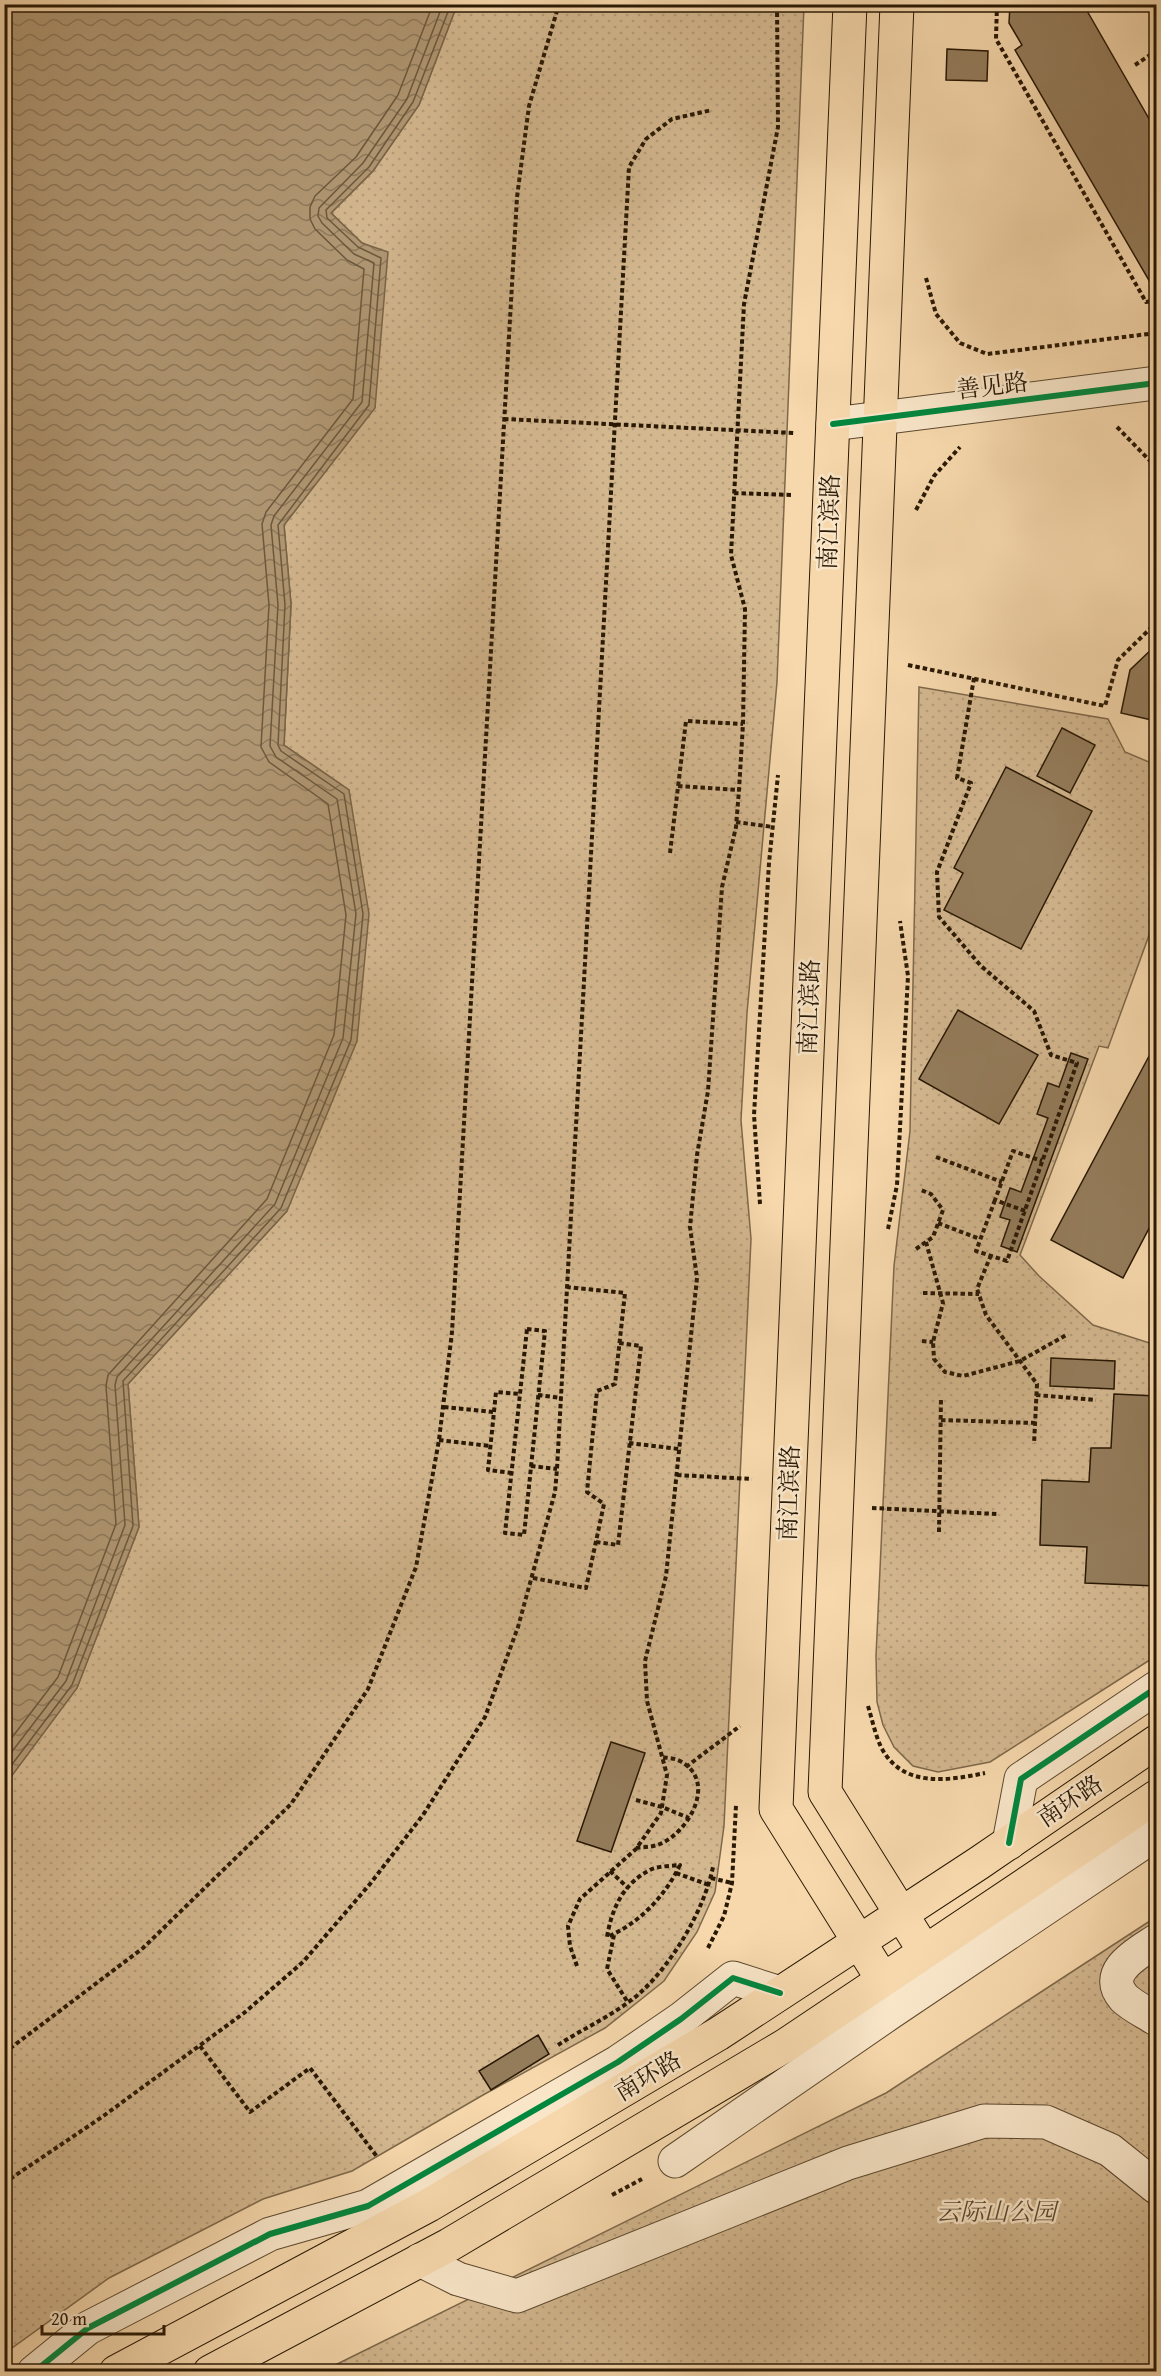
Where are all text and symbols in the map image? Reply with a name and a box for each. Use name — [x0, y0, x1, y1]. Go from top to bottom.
street label: 善见路 — [954, 364, 1030, 407]
street label: 南江滨路 — [809, 473, 848, 571]
street label: 南江滨路 — [789, 958, 828, 1056]
street label: 南江滨路 — [769, 1444, 808, 1542]
street label: 南环路 — [1030, 1766, 1109, 1835]
street label: 南环路 — [608, 2042, 688, 2109]
park label: 云际山公园 — [936, 2194, 1060, 2229]
scale bar — [42, 2298, 164, 2336]
text: 20 m — [51, 2305, 87, 2332]

